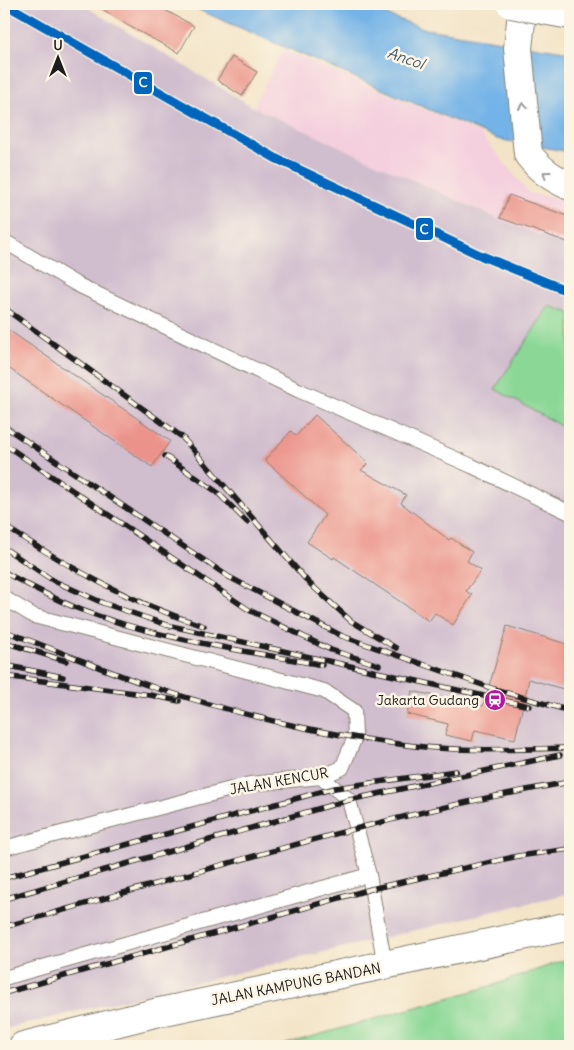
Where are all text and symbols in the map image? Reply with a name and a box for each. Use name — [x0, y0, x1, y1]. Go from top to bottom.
north arrow — [32, 32, 82, 82]
text: U — [53, 36, 63, 54]
water label: Ancol — [385, 43, 429, 74]
line badge: C — [133, 71, 153, 95]
text: C — [138, 73, 148, 91]
one-way arrow — [518, 102, 529, 110]
one-way arrow — [543, 171, 552, 179]
line badge: C — [415, 217, 434, 241]
text: C — [419, 220, 429, 238]
station icon: Jakarta Gudang — [483, 688, 507, 712]
place label: Jakarta Gudang — [377, 691, 479, 709]
street label: JALAN KENCUR — [228, 763, 330, 799]
street label: JALAN KAMPUNG BANDAN — [210, 959, 382, 1009]

